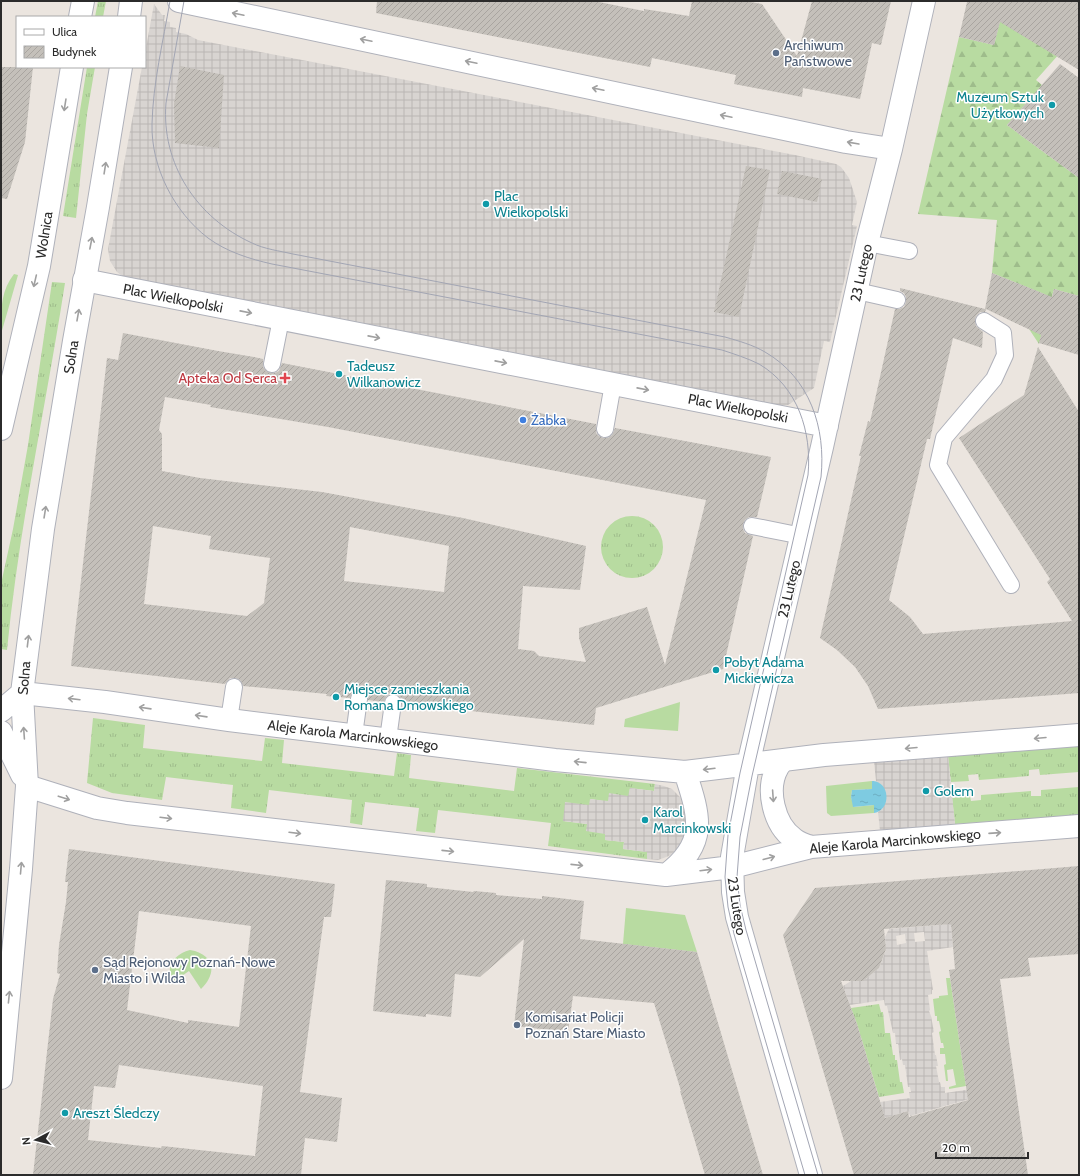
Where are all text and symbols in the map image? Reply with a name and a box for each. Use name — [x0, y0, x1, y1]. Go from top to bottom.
one-way arrow — [232, 9, 245, 17]
legend — [16, 16, 146, 68]
text: Ulica — [52, 24, 77, 39]
one-way arrow — [360, 36, 373, 44]
place label: Archiwum Państwowe — [784, 36, 852, 70]
text: Budynek — [52, 44, 97, 59]
marker: Archiwum Państwowe — [771, 48, 781, 58]
one-way arrow — [465, 58, 478, 66]
one-way arrow — [592, 85, 605, 93]
place label: Muzeum Sztuk Użytkowych — [956, 88, 1045, 122]
one-way arrow — [61, 99, 69, 112]
marker: Muzeum Sztuk Użytkowych — [1047, 100, 1057, 110]
one-way arrow — [719, 112, 732, 120]
one-way arrow — [847, 139, 860, 147]
one-way arrow — [101, 162, 109, 175]
place label: Plac Wielkopolski — [494, 187, 568, 221]
marker: Plac Wielkopolski — [481, 199, 491, 209]
street label: Wolnica — [31, 210, 57, 260]
one-way arrow — [88, 237, 96, 250]
street label: 23 Lutego — [846, 242, 876, 304]
one-way arrow — [31, 275, 38, 288]
street label: Plac Wielkopolski — [121, 279, 225, 317]
one-way arrow — [239, 308, 252, 316]
one-way arrow — [74, 309, 82, 322]
one-way arrow — [367, 333, 380, 341]
street label: Solna — [59, 339, 83, 375]
place label: Tadeusz Wilkanowicz — [347, 357, 421, 391]
one-way arrow — [494, 358, 507, 366]
place label: Apteka Od Serca — [178, 369, 277, 387]
marker: Tadeusz Wilkanowicz — [334, 369, 344, 379]
marker: Apteka Od Serca — [280, 373, 290, 383]
one-way arrow — [636, 386, 649, 394]
street label: Plac Wielkopolski — [686, 389, 790, 427]
place label: Żabka — [531, 411, 566, 429]
marker: Żabka — [518, 415, 528, 425]
one-way arrow — [42, 506, 50, 519]
street label: 23 Lutego — [774, 558, 804, 620]
one-way arrow — [24, 635, 32, 648]
place label: Pobyt Adama Mickiewicza — [724, 653, 804, 687]
street label: Solna — [14, 660, 34, 696]
marker: Pobyt Adama Mickiewicza — [711, 665, 721, 675]
place label: Miejsce zamieszkania Romana Dmowskiego — [344, 680, 474, 714]
marker: Miejsce zamieszkania Romana Dmowskiego — [331, 692, 341, 702]
one-way arrow — [68, 695, 81, 703]
one-way arrow — [139, 704, 152, 712]
one-way arrow — [195, 712, 208, 720]
street label: Aleje Karola Marcinkowskiego — [267, 716, 440, 754]
one-way arrow — [20, 727, 28, 740]
one-way arrow — [1034, 734, 1047, 741]
one-way arrow — [905, 745, 918, 752]
one-way arrow — [574, 759, 587, 766]
one-way arrow — [703, 766, 716, 773]
place label: Golem — [934, 782, 974, 800]
marker: Golem — [921, 786, 931, 796]
one-way arrow — [770, 789, 777, 802]
one-way arrow — [58, 795, 71, 802]
place label: Karol Marcinkowski — [653, 803, 731, 837]
one-way arrow — [159, 814, 172, 821]
marker: Karol Marcinkowski — [640, 815, 650, 825]
street label: Aleje Karola Marcinkowskiego — [809, 825, 982, 857]
one-way arrow — [288, 829, 301, 837]
one-way arrow — [988, 829, 1001, 836]
one-way arrow — [441, 847, 454, 855]
one-way arrow — [763, 853, 776, 861]
one-way arrow — [570, 861, 583, 869]
one-way arrow — [18, 862, 25, 875]
one-way arrow — [699, 867, 712, 874]
street label: 23 Lutego — [724, 876, 751, 937]
place label: Sąd Rejonowy Poznań-Nowe Miasto i Wilda — [103, 953, 275, 987]
marker: Sąd Rejonowy Poznań-Nowe Miasto i Wilda — [90, 965, 100, 975]
one-way arrow — [5, 991, 13, 1004]
place label: Komisariat Policji Poznań Stare Miasto — [525, 1008, 646, 1042]
marker: Komisariat Policji Poznań Stare Miasto — [512, 1020, 522, 1030]
place label: Areszt Śledczy — [73, 1104, 160, 1122]
marker: Areszt Śledczy — [60, 1108, 70, 1118]
north arrow — [16, 1120, 56, 1160]
scale bar — [936, 1134, 1028, 1160]
text: N — [19, 1137, 33, 1146]
text: 20 m — [942, 1140, 970, 1155]

